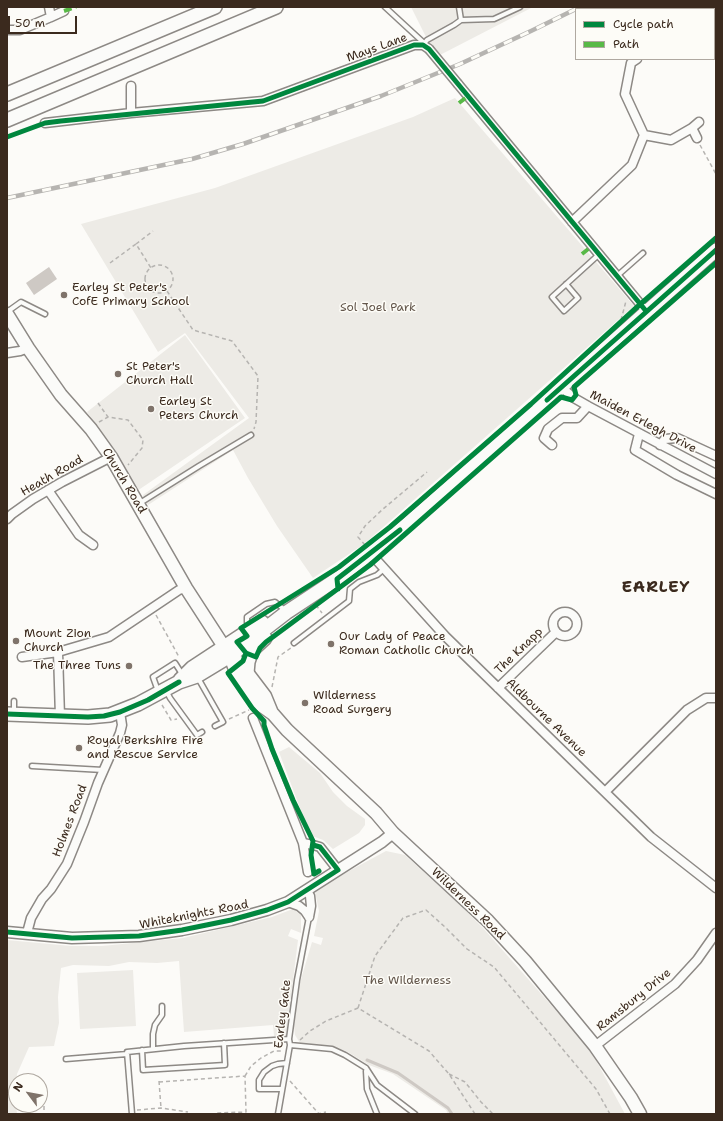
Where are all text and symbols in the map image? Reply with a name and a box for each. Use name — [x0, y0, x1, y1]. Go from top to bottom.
scale bar — [10, 8, 79, 34]
legend — [575, 8, 715, 60]
text: 50 m — [15, 15, 45, 31]
text: Cycle path — [613, 16, 674, 32]
street label: Mays Lane — [345, 30, 409, 66]
text: Path — [613, 36, 639, 52]
place label: Earley St Peter's CofE Primary School — [72, 281, 189, 309]
marker: Earley St Peter's CofE Primary School — [59, 290, 69, 300]
park label: Sol Joel Park — [340, 301, 416, 315]
place label: St Peter's Church Hall — [126, 360, 193, 388]
marker: St Peter's Church Hall — [113, 369, 123, 379]
street label: Maiden Erlegh Drive — [587, 388, 699, 456]
place label: Earley St Peters Church — [159, 395, 238, 423]
marker: Earley St Peters Church — [146, 404, 156, 414]
street label: Church Road — [99, 446, 149, 516]
street label: Heath Road — [18, 452, 86, 500]
district label: EARLEY — [622, 578, 690, 598]
street label: The Knapp — [492, 625, 546, 677]
place label: Mount Zion Church — [24, 627, 91, 655]
place label: Our Lady of Peace Roman Catholic Church — [339, 630, 474, 658]
marker: Mount Zion Church — [11, 636, 21, 646]
marker: Our Lady of Peace Roman Catholic Church — [326, 639, 336, 649]
place label: The Three Tuns — [33, 659, 121, 673]
marker: The Three Tuns — [124, 661, 134, 671]
street label: Aldbourne Avenue — [503, 676, 589, 760]
place label: Wilderness Road Surgery — [313, 689, 392, 717]
marker: Wilderness Road Surgery — [300, 698, 310, 708]
place label: Royal Berkshire Fire and Rescue Service — [87, 734, 203, 762]
marker: Royal Berkshire Fire and Rescue Service — [74, 743, 84, 753]
street label: Holmes Road — [50, 783, 90, 859]
street label: Wilderness Road — [428, 865, 508, 943]
street label: Whiteknights Road — [138, 897, 250, 933]
street label: Ramsbury Drive — [594, 966, 674, 1034]
park label: The Wilderness — [363, 974, 451, 988]
street label: Earley Gate — [272, 979, 294, 1049]
north arrow — [8, 1073, 48, 1113]
text: N — [10, 1079, 27, 1095]

